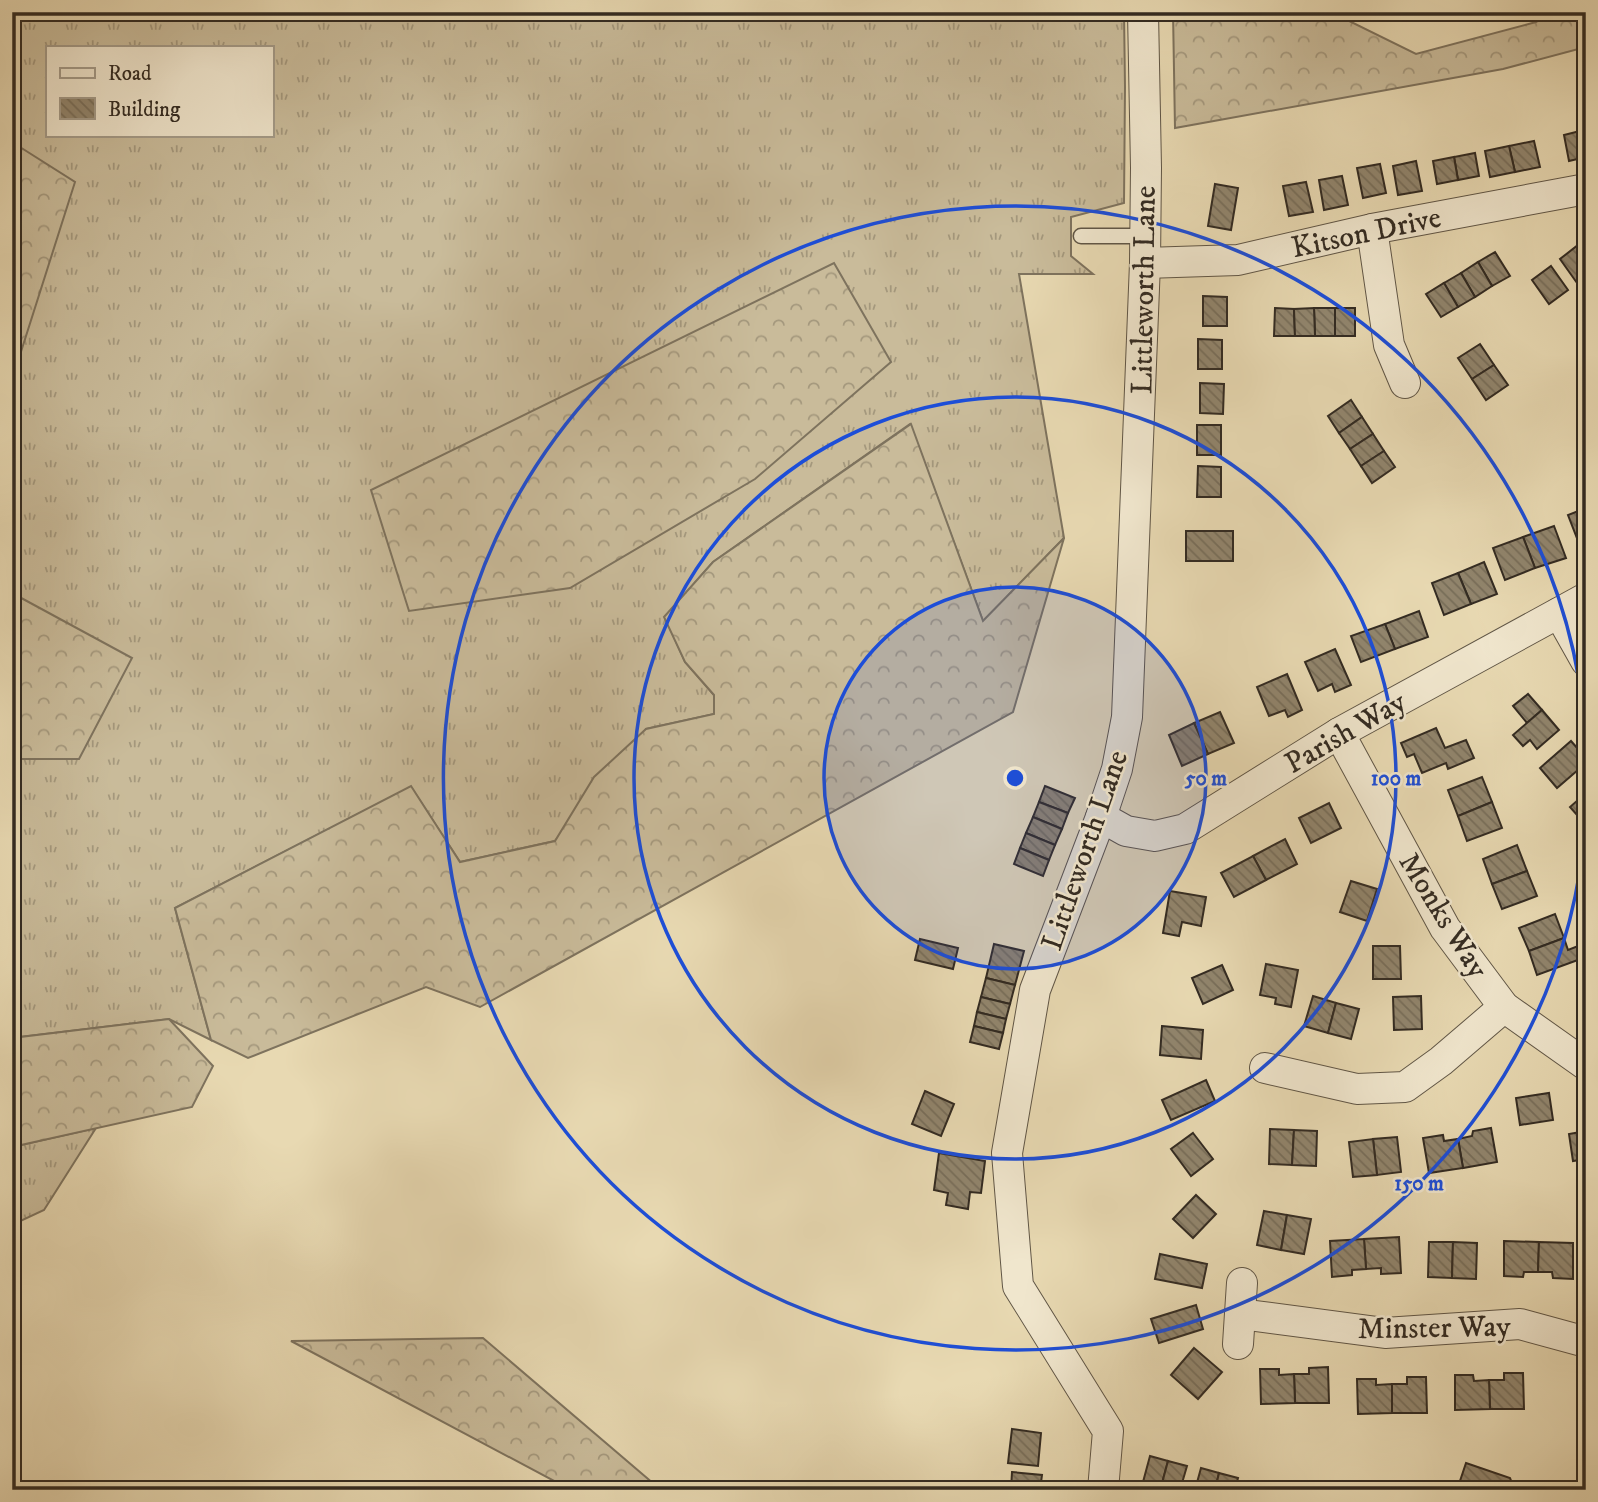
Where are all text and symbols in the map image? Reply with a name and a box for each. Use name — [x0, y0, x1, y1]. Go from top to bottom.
legend — [46, 46, 273, 136]
text: Road — [108, 61, 152, 87]
text: Building — [108, 97, 181, 123]
street label: Littleworth Lane — [1124, 185, 1165, 395]
street label: Kitson Drive — [1288, 200, 1444, 267]
street label: Parish Way — [1279, 683, 1414, 783]
street label: Littleworth Lane — [1034, 746, 1137, 955]
centre of rings — [1003, 766, 1027, 790]
text: 50 m — [1184, 766, 1227, 792]
text: 100 m — [1371, 766, 1421, 792]
street label: Monks Way — [1390, 846, 1496, 986]
text: 150 m — [1394, 1171, 1444, 1197]
street label: Minster Way — [1357, 1309, 1512, 1348]

